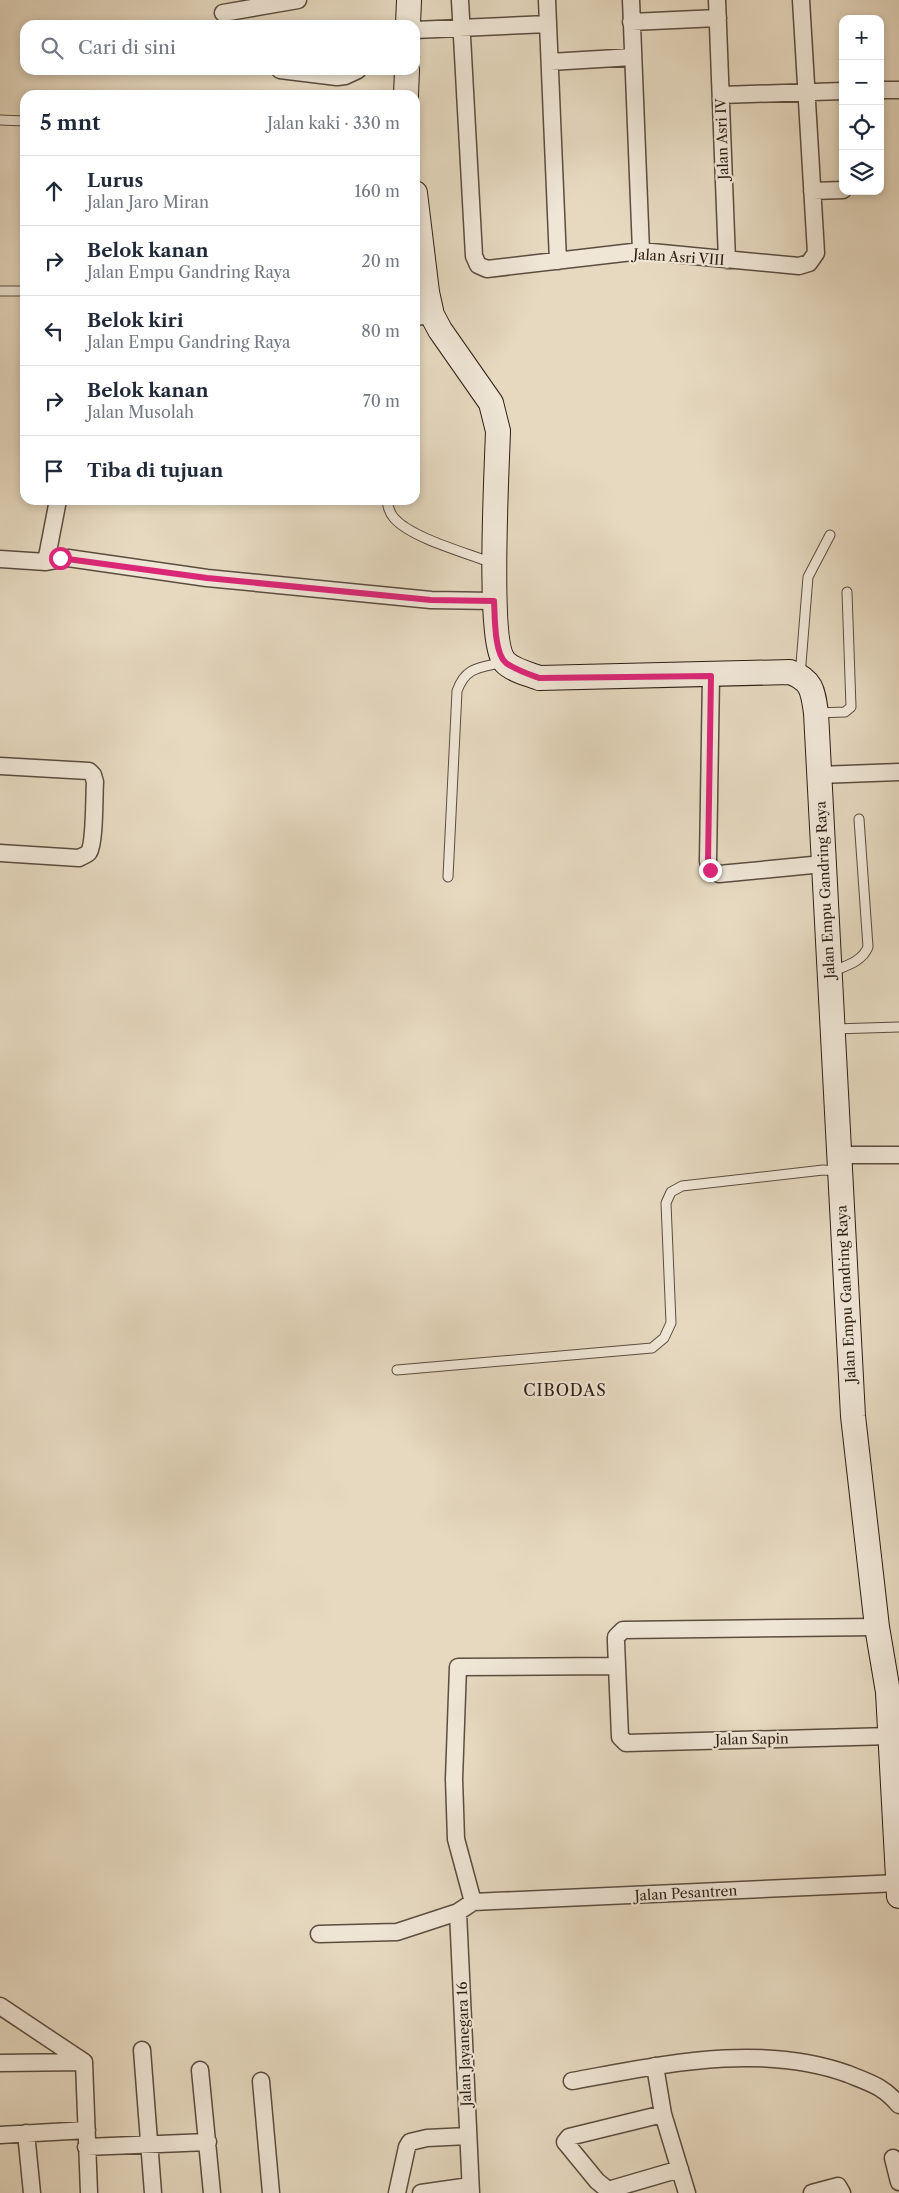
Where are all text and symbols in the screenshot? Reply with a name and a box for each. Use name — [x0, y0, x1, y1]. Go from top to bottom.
map controls — [839, 15, 884, 195]
button: + — [839, 15, 884, 60]
search box — [20, 20, 420, 75]
icon: search — [38, 34, 66, 62]
text: Cari di sini — [78, 36, 176, 59]
button: − — [839, 60, 884, 105]
street label: Jalan Asri IV — [712, 97, 732, 182]
button: locate — [839, 105, 884, 150]
text: 5 mnt — [40, 110, 101, 135]
text: Jalan kaki · 330 m — [267, 113, 400, 133]
button: layers — [839, 150, 884, 195]
text: Lurus — [87, 169, 143, 192]
icon: ahead — [40, 177, 68, 205]
text: 160 m — [355, 181, 400, 201]
text: Jalan Jaro Miran — [87, 192, 209, 212]
text: Belok kanan — [87, 239, 209, 262]
street label: Jalan Asri VIII — [631, 245, 725, 269]
icon: right — [40, 247, 68, 275]
text: 20 m — [361, 251, 400, 271]
text: Jalan Empu Gandring Raya — [87, 262, 290, 282]
text: Belok kiri — [87, 309, 184, 332]
icon: left — [40, 317, 68, 345]
text: 80 m — [361, 321, 400, 341]
text: Jalan Empu Gandring Raya — [87, 332, 290, 352]
text: Belok kanan — [87, 379, 209, 402]
icon: right — [40, 387, 68, 415]
text: 70 m — [363, 391, 400, 411]
text: Jalan Musolah — [87, 402, 194, 422]
icon: arrive — [40, 457, 68, 485]
text: Tiba di tujuan — [87, 459, 223, 482]
route start — [49, 547, 72, 570]
street label: Jalan Empu Gandring Raya — [811, 800, 839, 981]
route end — [699, 859, 722, 882]
street label: Jalan Empu Gandring Raya — [832, 1204, 860, 1385]
district label: CIBODAS — [523, 1380, 607, 1400]
street label: Jalan Sapin — [713, 1729, 789, 1749]
street label: Jalan Pesantren — [632, 1881, 738, 1905]
street label: Jalan Jayanegara 16 — [453, 1981, 475, 2109]

